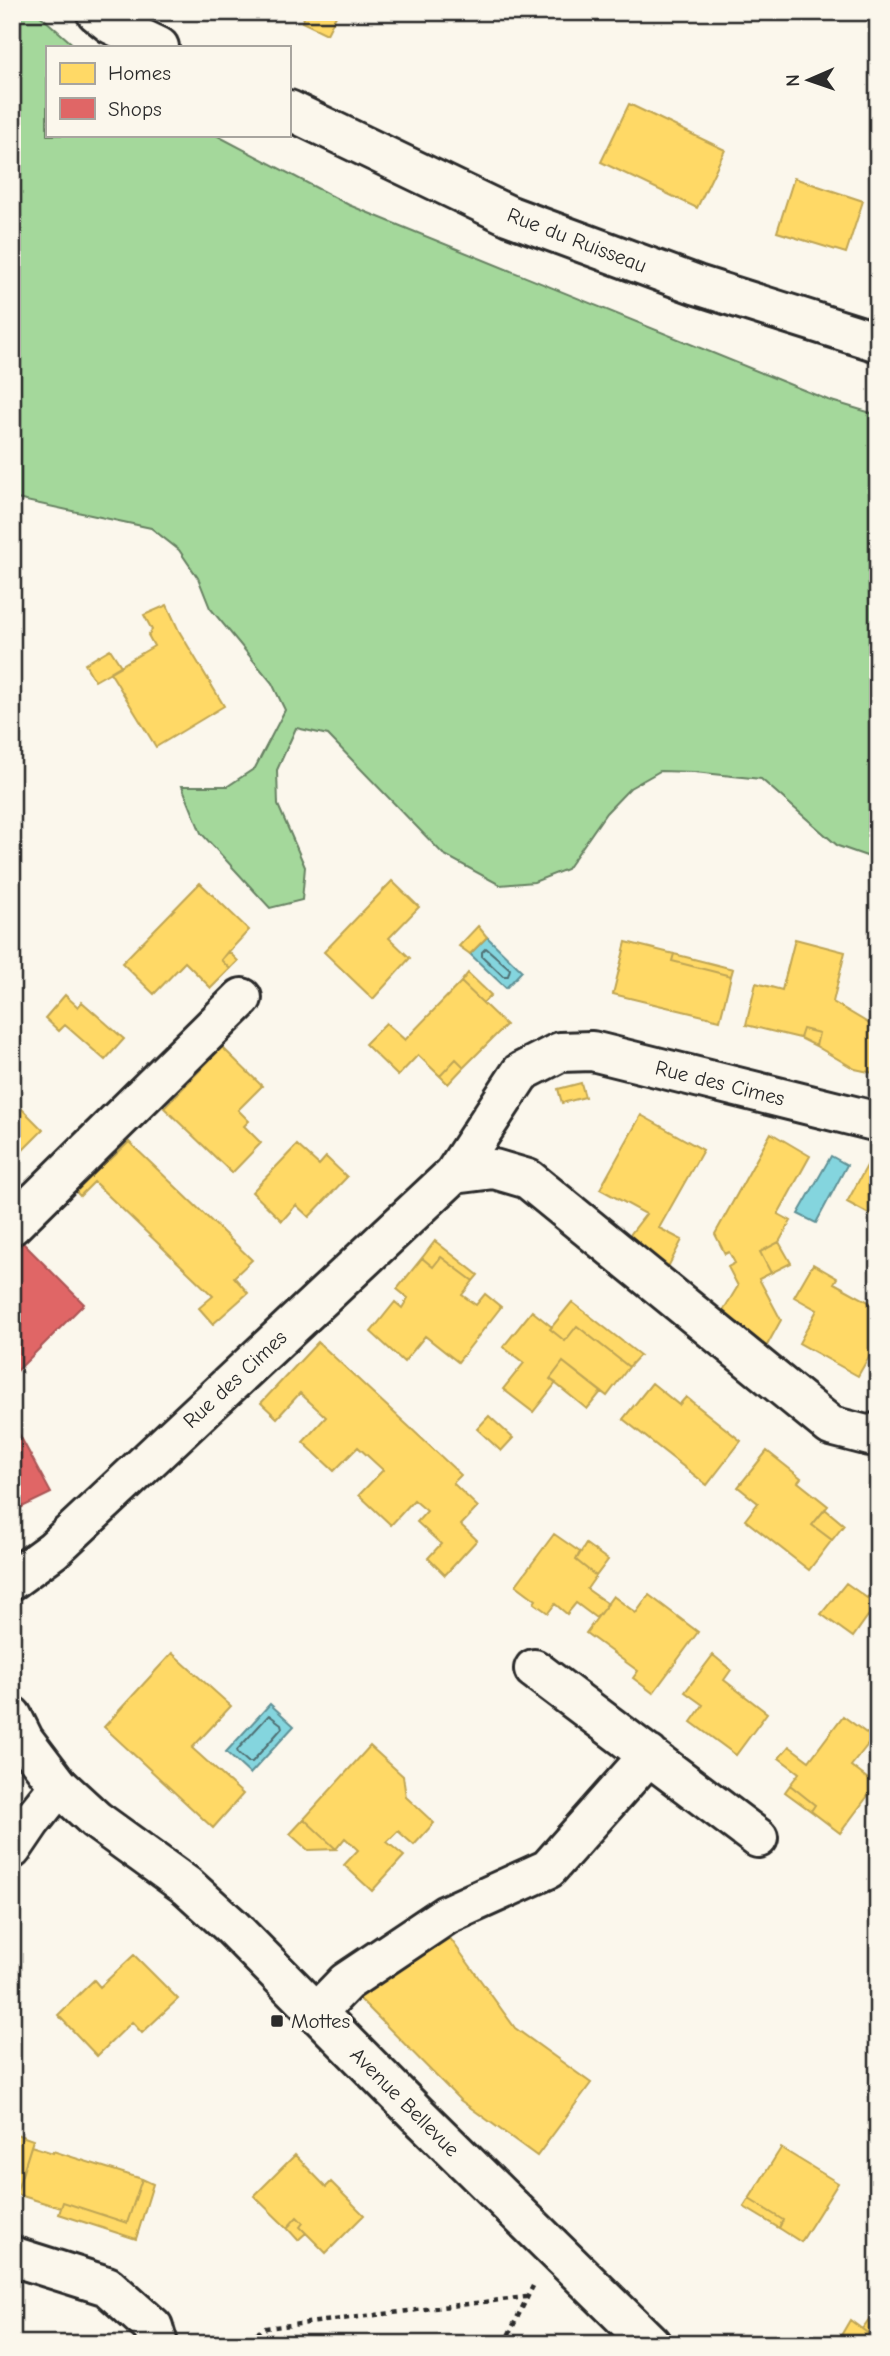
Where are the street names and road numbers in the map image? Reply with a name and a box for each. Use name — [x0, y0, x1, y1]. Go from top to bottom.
street label: Rue du Ruisseau — [504, 202, 650, 278]
street label: Rue des Cimes — [653, 1055, 787, 1111]
street label: Rue des Cimes — [178, 1325, 292, 1433]
street label: Avenue Bellevue — [346, 2043, 464, 2161]

